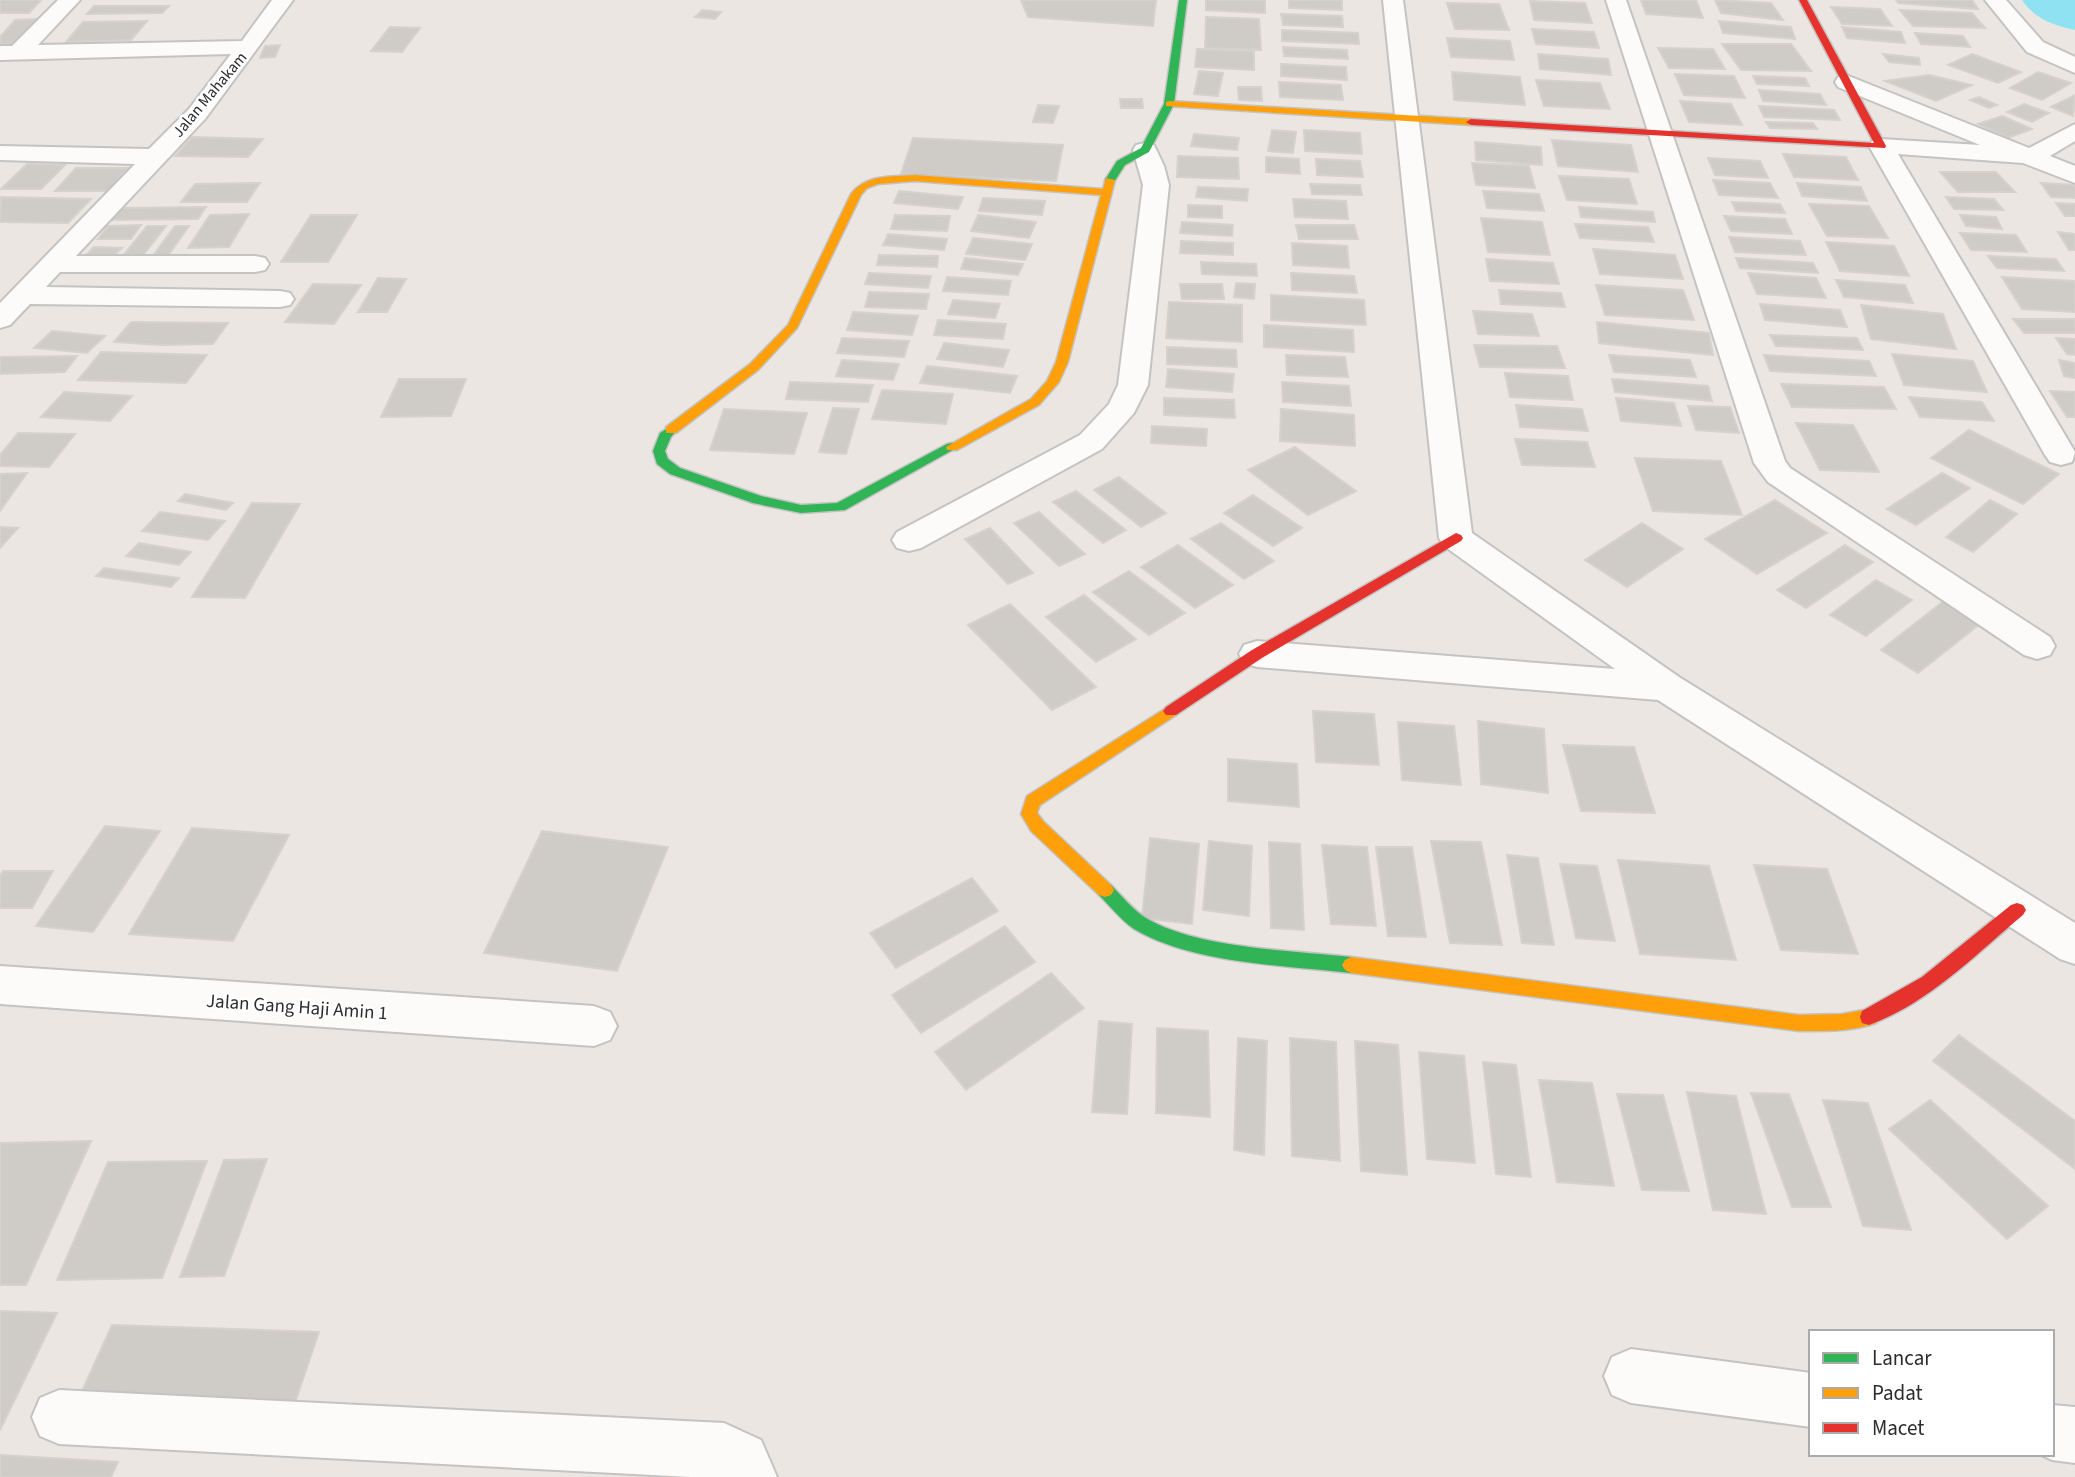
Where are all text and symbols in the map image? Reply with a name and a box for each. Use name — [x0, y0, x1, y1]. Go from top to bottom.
street label: Jalan Mahakam — [167, 47, 252, 142]
street label: Jalan Gang Haji Amin 1 — [205, 988, 389, 1027]
legend — [1809, 1330, 2054, 1456]
text: Lancar — [1872, 1343, 1932, 1373]
text: Padat — [1872, 1378, 1923, 1408]
text: Macet — [1872, 1413, 1924, 1443]

